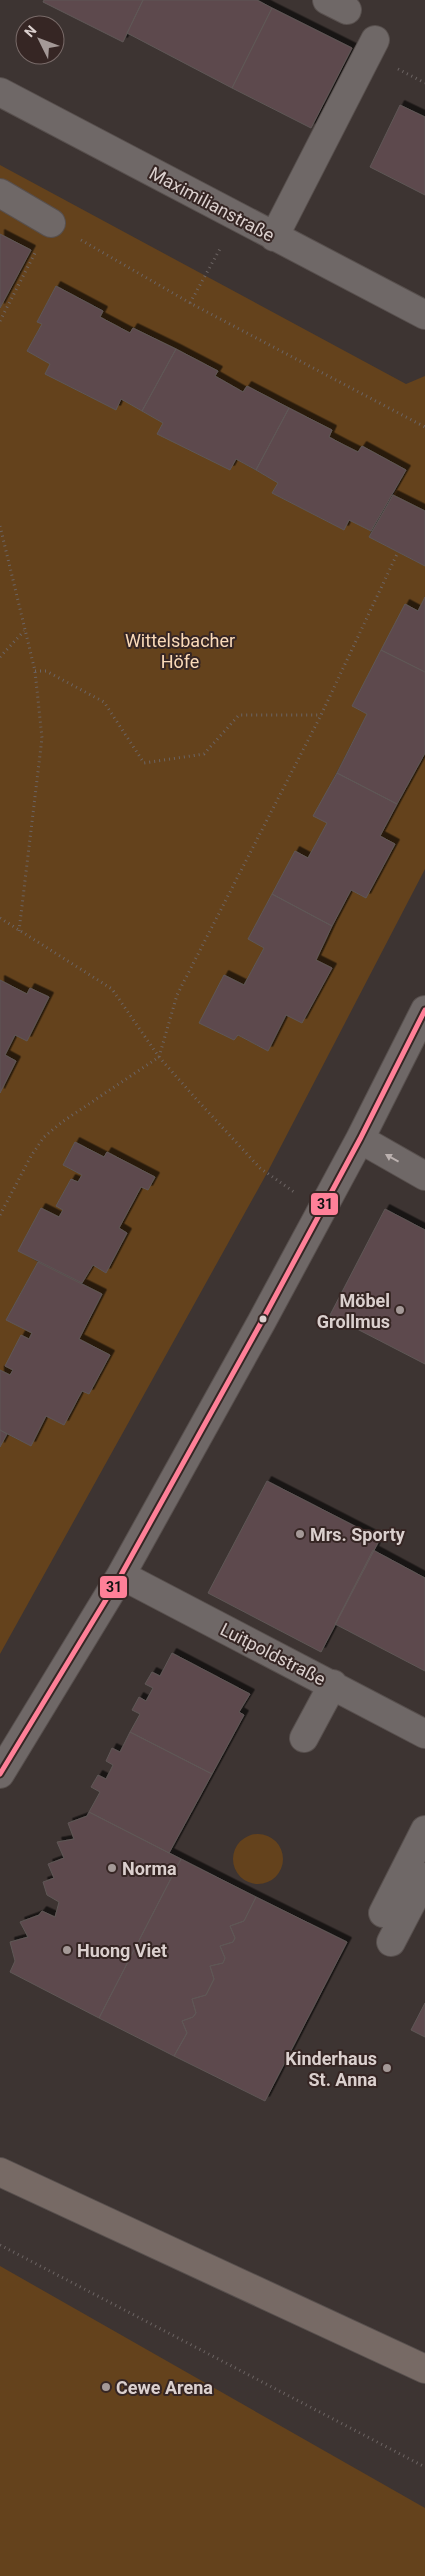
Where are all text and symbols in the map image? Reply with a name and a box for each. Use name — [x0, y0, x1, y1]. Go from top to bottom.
north arrow — [15, 15, 65, 65]
text: N — [21, 22, 40, 40]
street label: Maximilianstraße — [146, 162, 278, 246]
park label: Wittelsbacher Höfe — [125, 630, 235, 672]
one-way arrow — [386, 1153, 399, 1162]
line badge: 31 — [310, 1192, 339, 1216]
text: 31 — [317, 1196, 333, 1212]
place label: Möbel Grollmus — [317, 1290, 390, 1332]
marker: Möbel Grollmus — [394, 1304, 406, 1316]
unlabelled marker — [258, 1314, 268, 1324]
place label: Mrs. Sporty — [310, 1524, 406, 1545]
marker: Mrs. Sporty — [294, 1528, 306, 1540]
line badge: 31 — [99, 1575, 128, 1599]
text: 31 — [106, 1579, 122, 1595]
street label: Luitpoldstraße — [217, 1618, 329, 1690]
place label: Norma — [122, 1858, 177, 1879]
marker: Norma — [106, 1862, 118, 1874]
place label: Huong Viet — [77, 1940, 167, 1961]
marker: Huong Viet — [61, 1944, 73, 1956]
place label: Kinderhaus St. Anna — [285, 2048, 377, 2090]
marker: Kinderhaus St. Anna — [381, 2062, 393, 2074]
place label: Cewe Arena — [116, 2377, 213, 2398]
marker: Cewe Arena — [100, 2381, 112, 2393]

